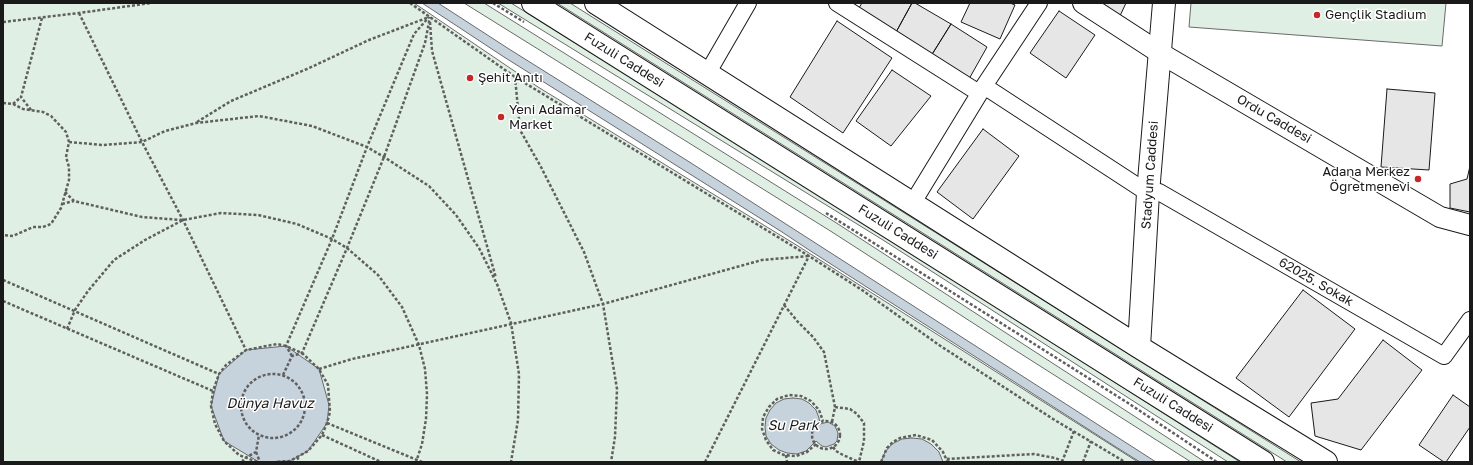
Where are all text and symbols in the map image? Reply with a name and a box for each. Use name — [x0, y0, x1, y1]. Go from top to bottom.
place label: Gençlik Stadium — [1325, 7, 1426, 23]
marker: Gençlik Stadium — [1312, 10, 1322, 20]
street label: Fuzuli Caddesi — [581, 29, 667, 91]
place label: Şehit Anıtı — [478, 70, 543, 86]
marker: Şehit Anıtı — [465, 73, 475, 83]
street label: Ordu Caddesi — [1234, 91, 1314, 147]
place label: Yeni Adamar Market — [509, 102, 586, 133]
marker: Yeni Adamar Market — [496, 112, 506, 122]
street label: Stadyum Caddesi — [1138, 120, 1162, 230]
place label: Adana Merkez Öğretmenevi — [1322, 164, 1410, 195]
marker: Adana Merkez Öğretmenevi — [1413, 174, 1423, 184]
street label: Fuzuli Caddesi — [855, 201, 941, 263]
street label: 62025. Sokak — [1276, 254, 1356, 310]
street label: Fuzuli Caddesi — [1130, 374, 1216, 436]
water label: Dünya Havuz — [226, 396, 314, 412]
water label: Su Park — [767, 418, 819, 434]

